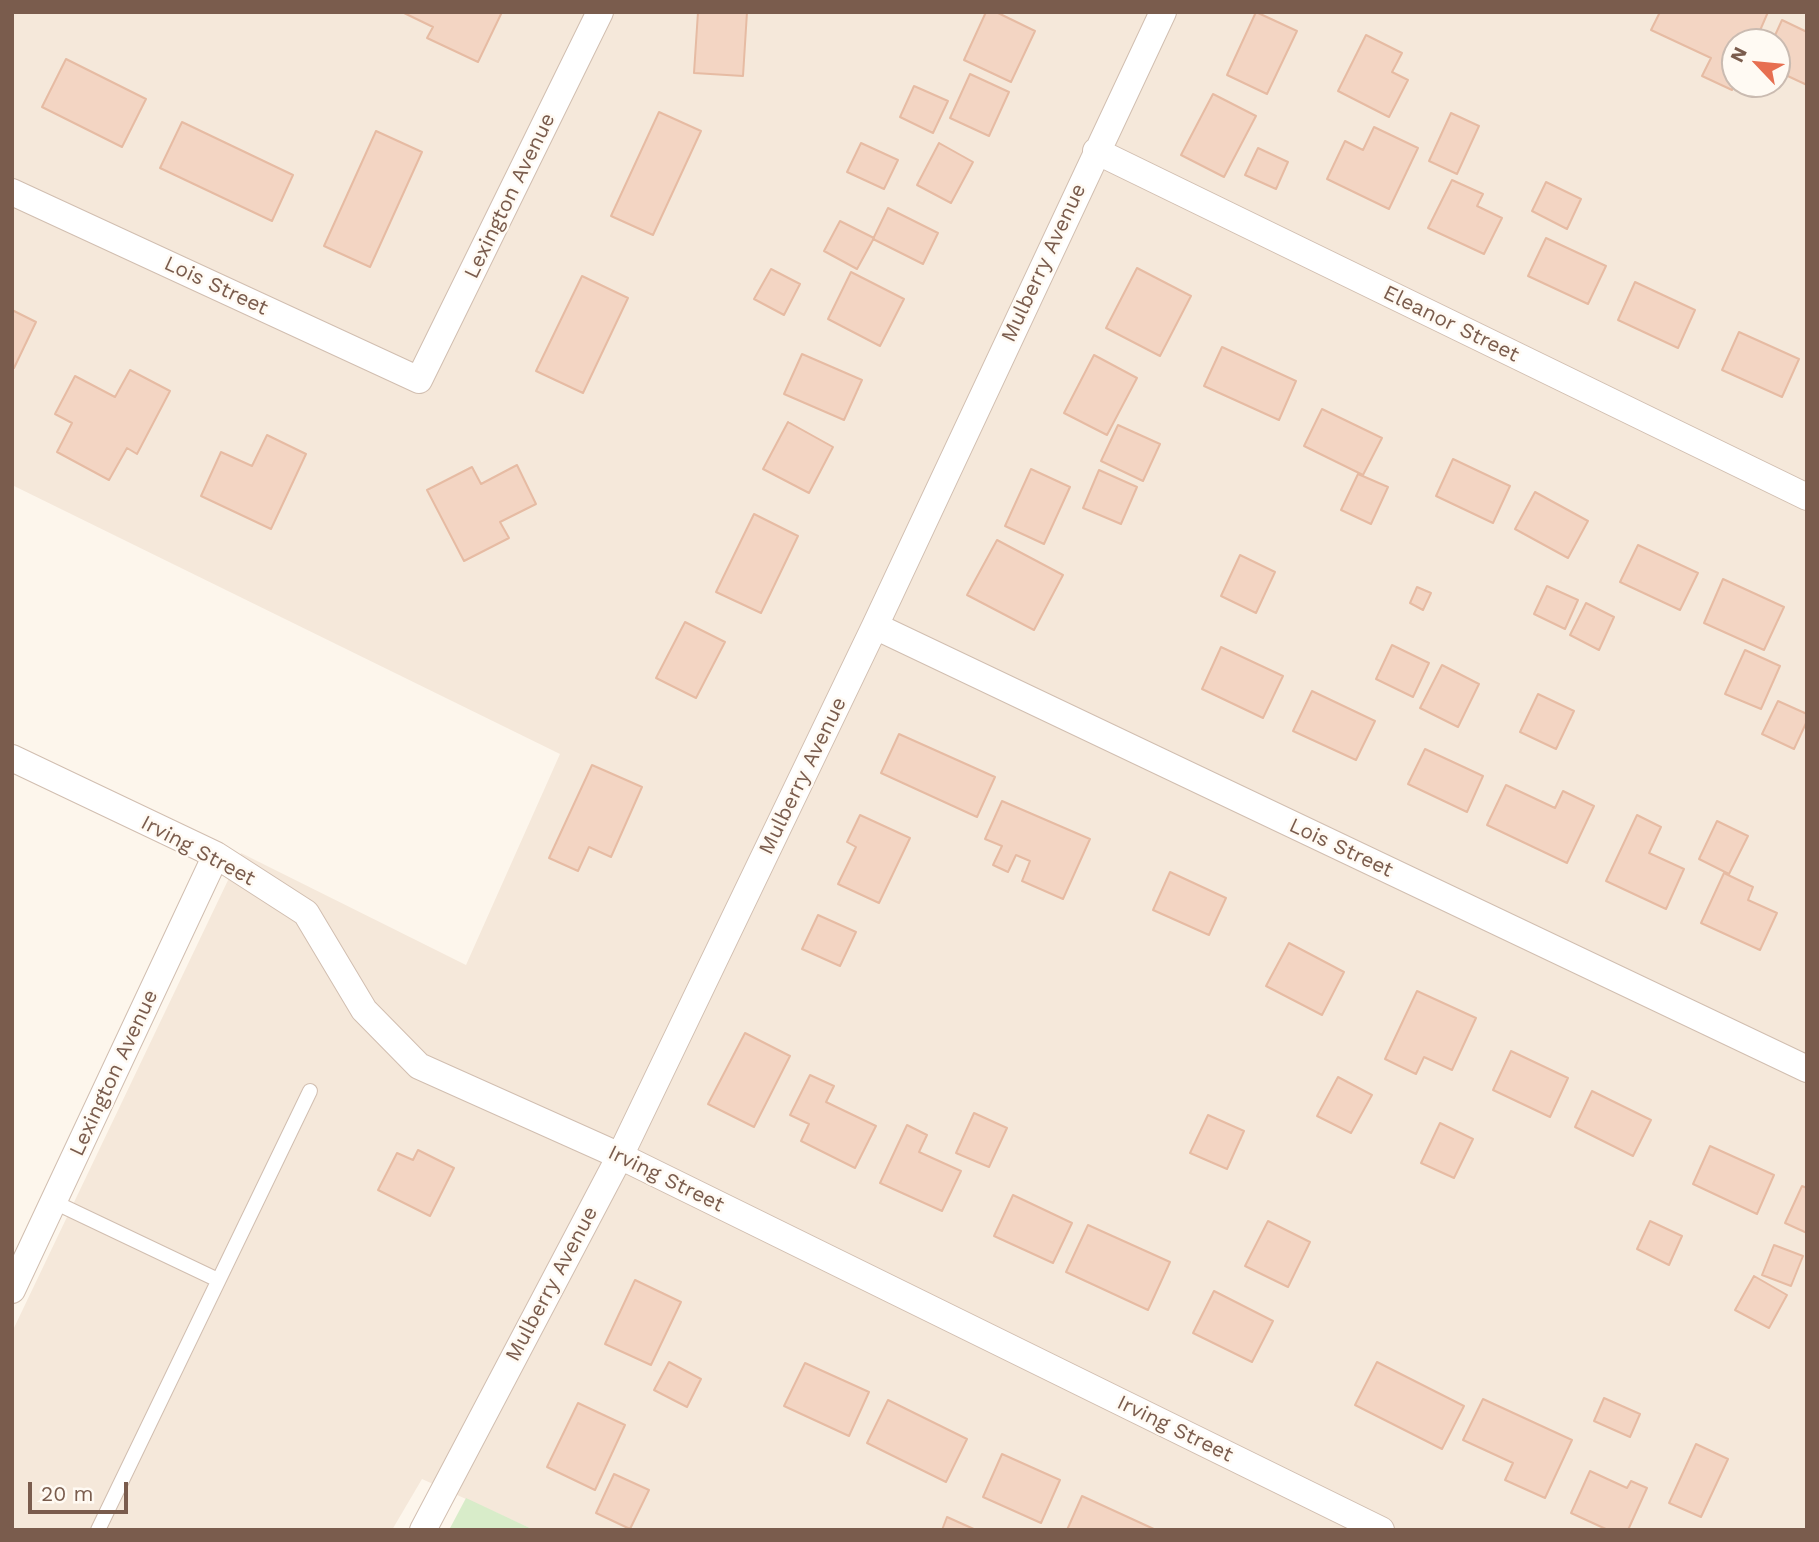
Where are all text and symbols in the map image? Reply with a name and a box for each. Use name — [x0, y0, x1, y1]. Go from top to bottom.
north arrow — [1721, 28, 1791, 98]
text: N — [1725, 43, 1752, 66]
street label: Lexington Avenue — [459, 109, 561, 283]
street label: Mulberry Avenue — [996, 180, 1092, 346]
street label: Lois Street — [160, 251, 272, 321]
street label: Eleanor Street — [1379, 280, 1523, 368]
street label: Mulberry Avenue — [754, 693, 852, 859]
street label: Irving Street — [137, 810, 259, 892]
street label: Lois Street — [1285, 813, 1397, 883]
street label: Lexington Avenue — [64, 986, 164, 1160]
street label: Irving Street — [604, 1140, 728, 1218]
street label: Mulberry Avenue — [501, 1202, 603, 1366]
street label: Irving Street — [1113, 1390, 1237, 1468]
scale bar — [32, 1468, 131, 1512]
text: 20 m — [41, 1481, 93, 1506]

